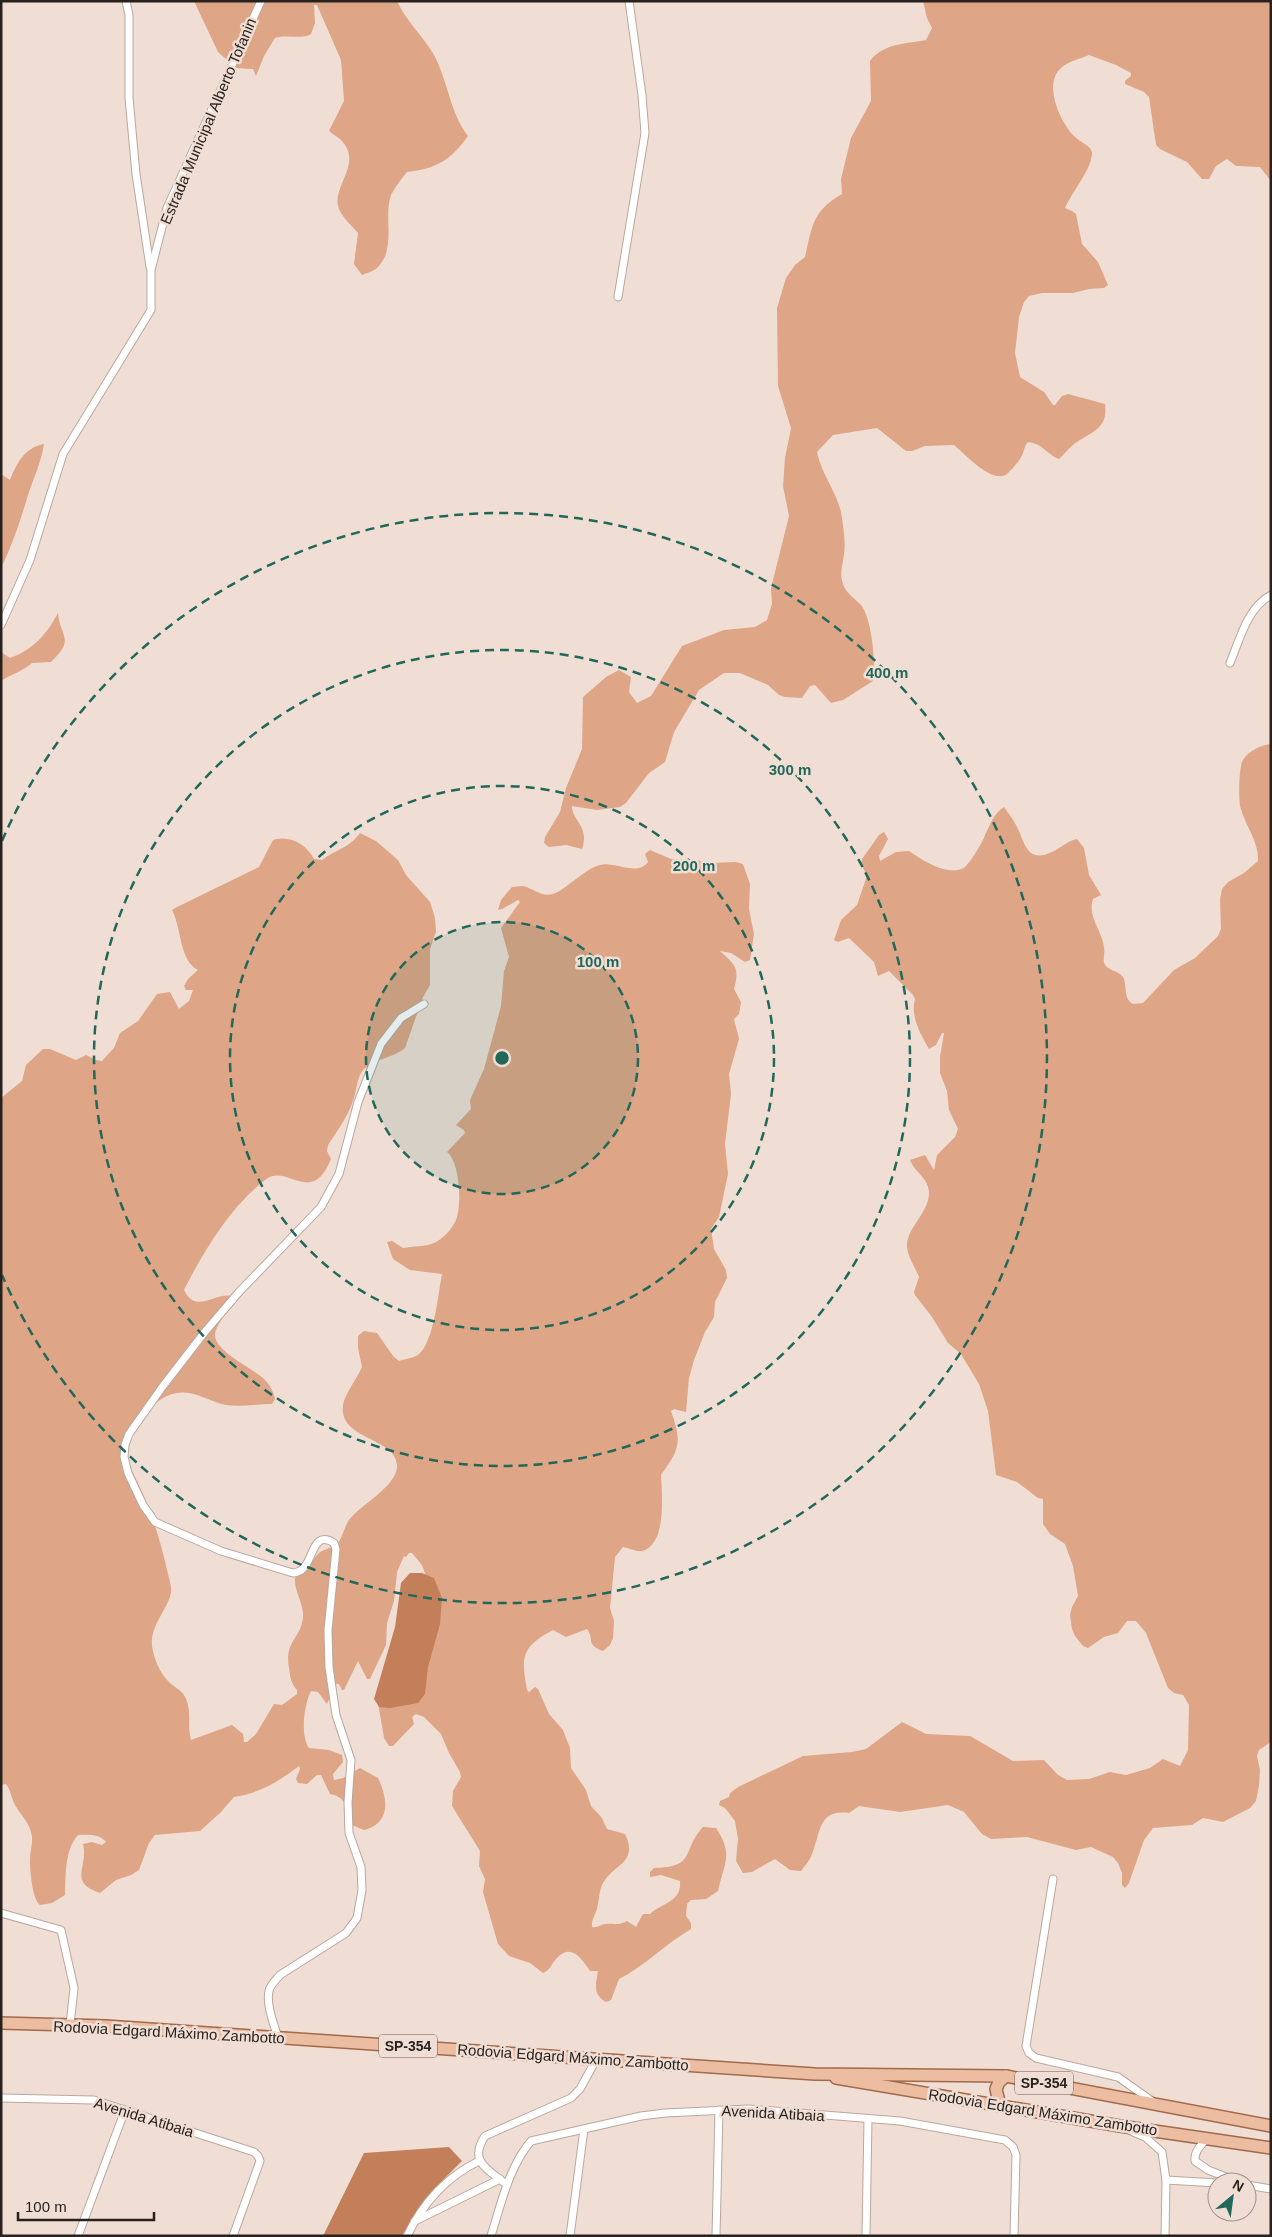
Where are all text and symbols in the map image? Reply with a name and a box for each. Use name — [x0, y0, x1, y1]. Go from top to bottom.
street label: Estrada Municipal Alberto Tofanin — [157, 15, 259, 227]
text: 400 m — [866, 664, 908, 681]
text: 300 m — [769, 761, 811, 778]
text: 200 m — [673, 857, 715, 874]
text: 100 m — [577, 953, 619, 970]
centre of rings — [493, 1049, 511, 1067]
street label: Rodovia Edgard Máximo Zambotto — [53, 2017, 285, 2047]
road number: SP-354 — [379, 2034, 437, 2058]
street label: Rodovia Edgard Máximo Zambotto — [457, 2040, 689, 2074]
road number: SP-354 — [1015, 2072, 1073, 2094]
street label: Rodovia Edgard Máximo Zambotto — [927, 2085, 1159, 2139]
street label: Avenida Atibaia — [92, 2094, 196, 2140]
street label: Avenida Atibaia — [721, 2102, 826, 2124]
north arrow — [1207, 2172, 1257, 2222]
text: N — [1230, 2176, 1247, 2195]
scale bar — [18, 2190, 154, 2222]
text: 100 m — [25, 2198, 67, 2215]

